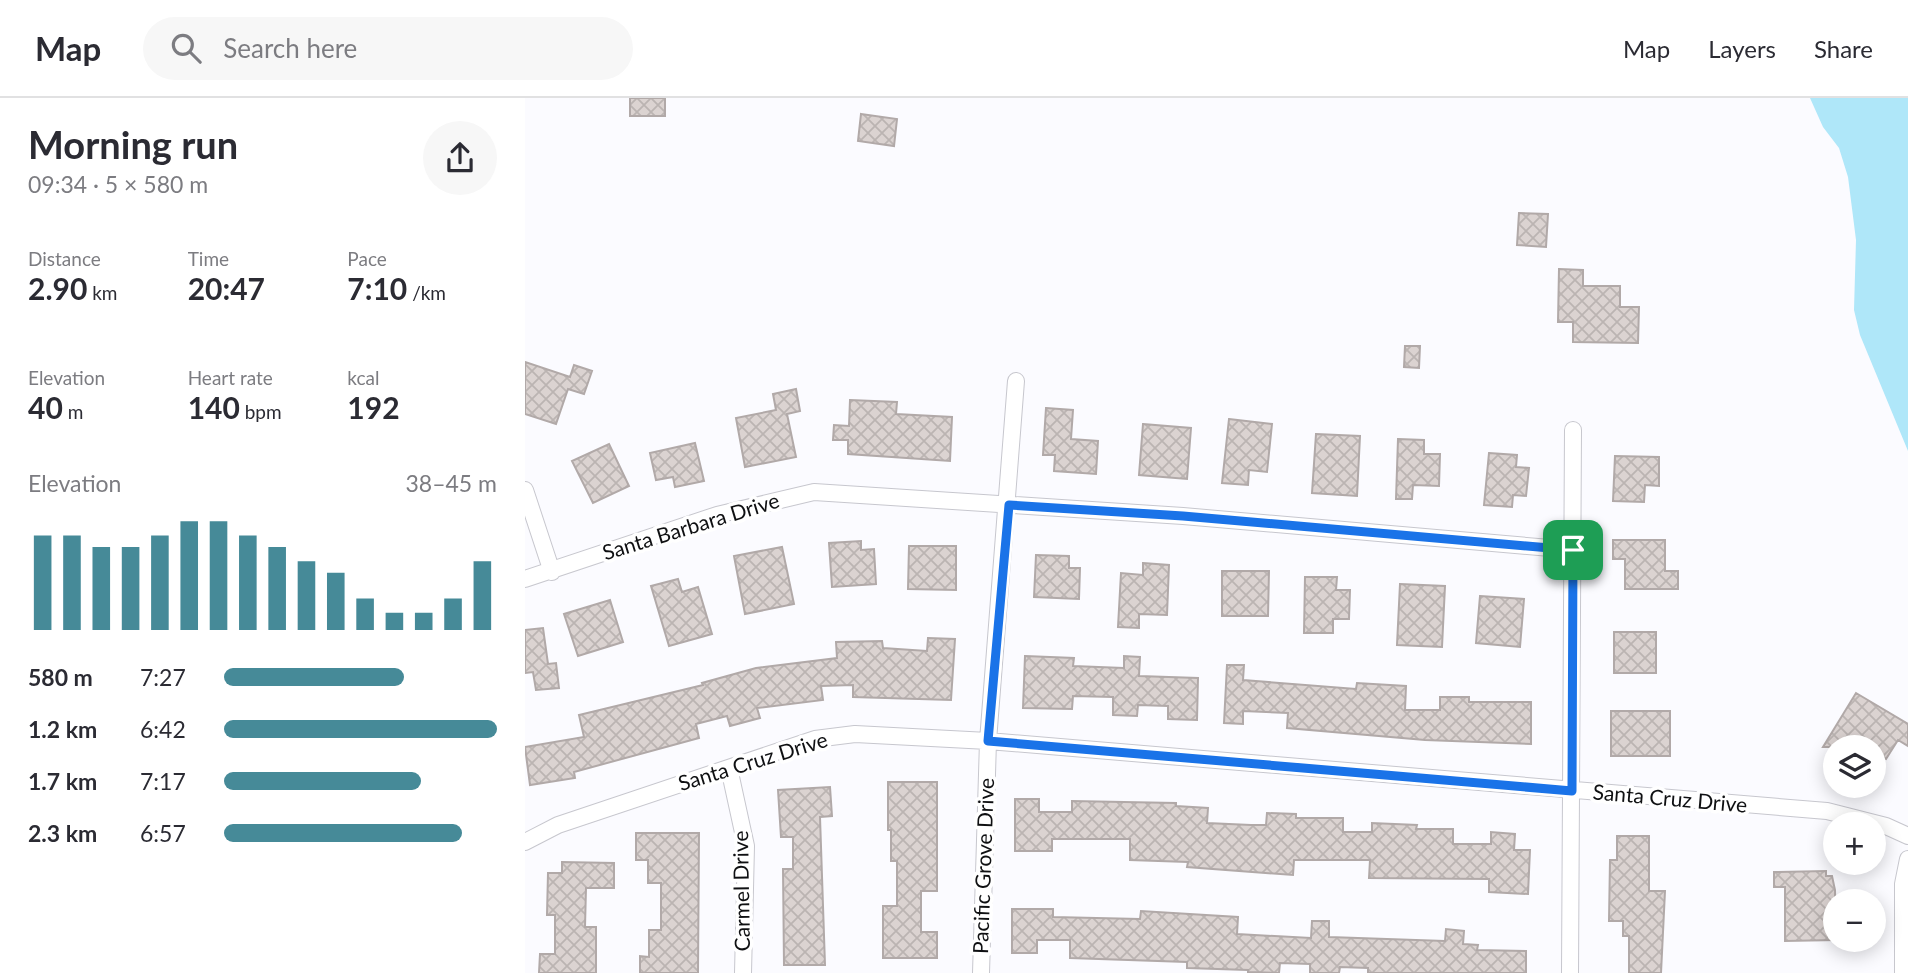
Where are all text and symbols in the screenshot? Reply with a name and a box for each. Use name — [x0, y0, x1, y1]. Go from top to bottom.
search box — [143, 17, 633, 80]
text: Map — [35, 28, 101, 68]
icon: search — [167, 29, 205, 67]
text: Search here — [223, 32, 357, 64]
text: Map — [1623, 34, 1670, 63]
text: Layers — [1708, 34, 1776, 63]
text: Share — [1814, 34, 1873, 63]
text: Morning run — [28, 121, 238, 167]
button: share — [423, 121, 497, 195]
text: 09:34 · 5 × 580 m — [28, 170, 208, 198]
text: Distance — [28, 247, 101, 270]
text: Time — [188, 247, 229, 270]
text: Pace — [347, 247, 387, 270]
text: 2.90 — [28, 270, 87, 306]
text: 20:47 — [188, 270, 265, 306]
text: 7:10 — [347, 270, 407, 306]
text: km — [87, 281, 117, 304]
text: /km — [407, 281, 446, 304]
text: Elevation — [28, 366, 105, 389]
text: Heart rate — [188, 366, 273, 389]
text: kcal — [347, 366, 379, 389]
text: 40 — [28, 389, 63, 425]
text: 140 — [188, 389, 240, 425]
text: 192 — [347, 389, 400, 425]
text: m — [63, 400, 83, 423]
text: bpm — [240, 400, 282, 423]
text: Elevation — [28, 469, 121, 497]
text: 38–45 m — [405, 469, 497, 497]
street label: Santa Barbara Drive — [599, 487, 782, 564]
pin — [1543, 520, 1603, 580]
icon: arrive — [1554, 531, 1592, 569]
text: 580 m — [28, 663, 93, 691]
text: 7:27 — [140, 663, 186, 691]
text: 1.2 km — [28, 715, 97, 743]
text: 6:42 — [140, 715, 186, 743]
street label: Santa Cruz Drive — [675, 726, 830, 795]
map controls — [1823, 735, 1886, 952]
button: layers — [1823, 735, 1886, 798]
text: 1.7 km — [28, 767, 97, 795]
text: 7:17 — [140, 767, 186, 795]
street label: Pacific Grove Drive — [967, 777, 998, 954]
street label: Santa Cruz Drive — [1592, 778, 1748, 817]
button: + — [1823, 812, 1886, 875]
text: 2.3 km — [28, 819, 97, 847]
text: 6:57 — [140, 819, 186, 847]
street label: Carmel Drive — [727, 830, 754, 952]
button: − — [1823, 889, 1886, 952]

